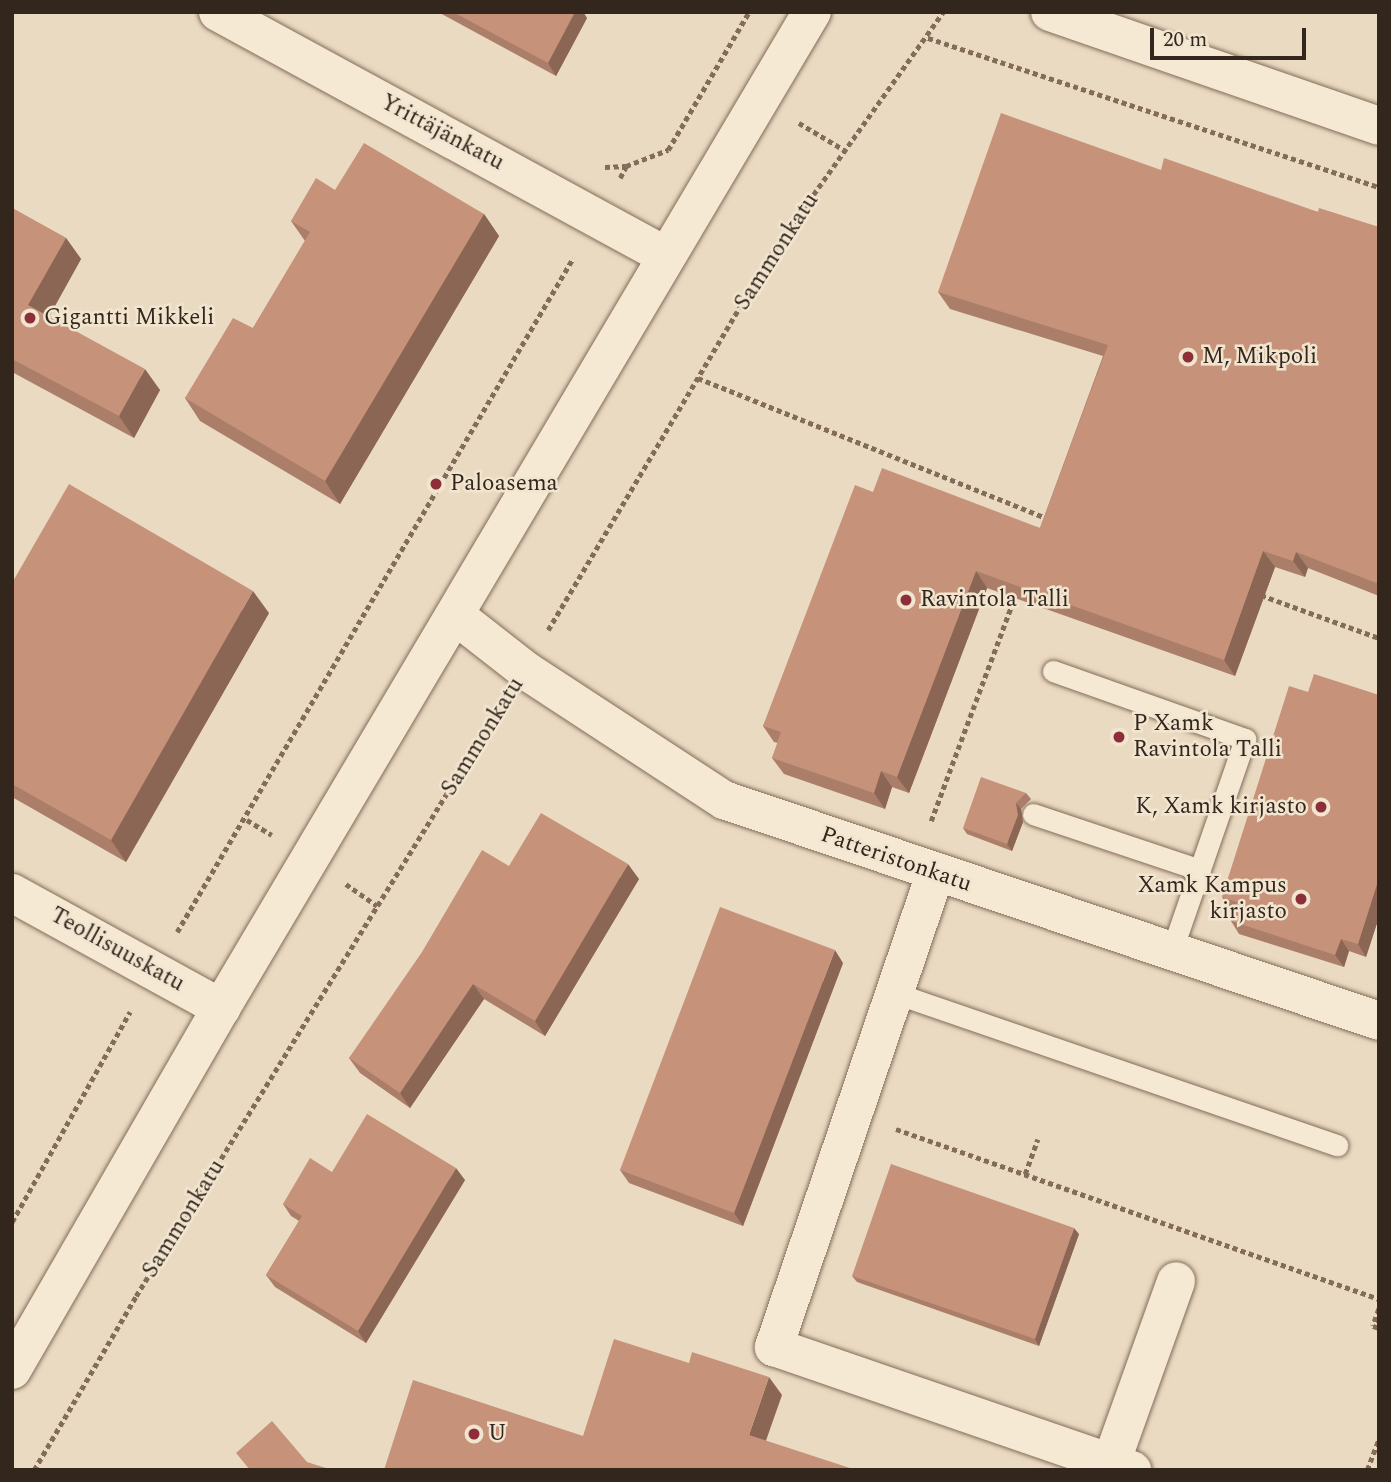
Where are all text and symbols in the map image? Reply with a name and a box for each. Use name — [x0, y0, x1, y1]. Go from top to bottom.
scale bar — [1153, 14, 1309, 58]
text: 20 m — [1163, 24, 1207, 56]
street label: Yrittäjänkatu — [376, 89, 508, 177]
street label: Sammonkatu — [729, 188, 825, 316]
place label: Gigantti Mikkeli — [44, 304, 214, 332]
marker: Gigantti Mikkeli — [22, 310, 38, 326]
place label: M, Mikpoli — [1202, 343, 1317, 371]
marker: M, Mikpoli — [1180, 349, 1196, 365]
place label: Paloasema — [450, 470, 558, 498]
marker: Paloasema — [428, 476, 444, 492]
place label: Ravintola Talli — [920, 586, 1069, 614]
marker: Ravintola Talli — [898, 592, 914, 608]
street label: Sammonkatu — [436, 673, 530, 801]
place label: P Xamk Ravintola Talli — [1133, 710, 1282, 764]
marker: P Xamk Ravintola Talli — [1111, 729, 1127, 745]
place label: K, Xamk kirjasto — [1135, 793, 1307, 821]
marker: K, Xamk kirjasto — [1313, 799, 1329, 815]
street label: Patteristonkatu — [817, 821, 975, 899]
place label: Xamk Kampus kirjasto — [1138, 872, 1287, 926]
marker: Xamk Kampus kirjasto — [1293, 891, 1309, 907]
street label: Teollisuuskatu — [45, 902, 189, 998]
street label: Sammonkatu — [137, 1155, 231, 1283]
place label: U — [488, 1420, 507, 1448]
marker: U — [466, 1426, 482, 1442]

